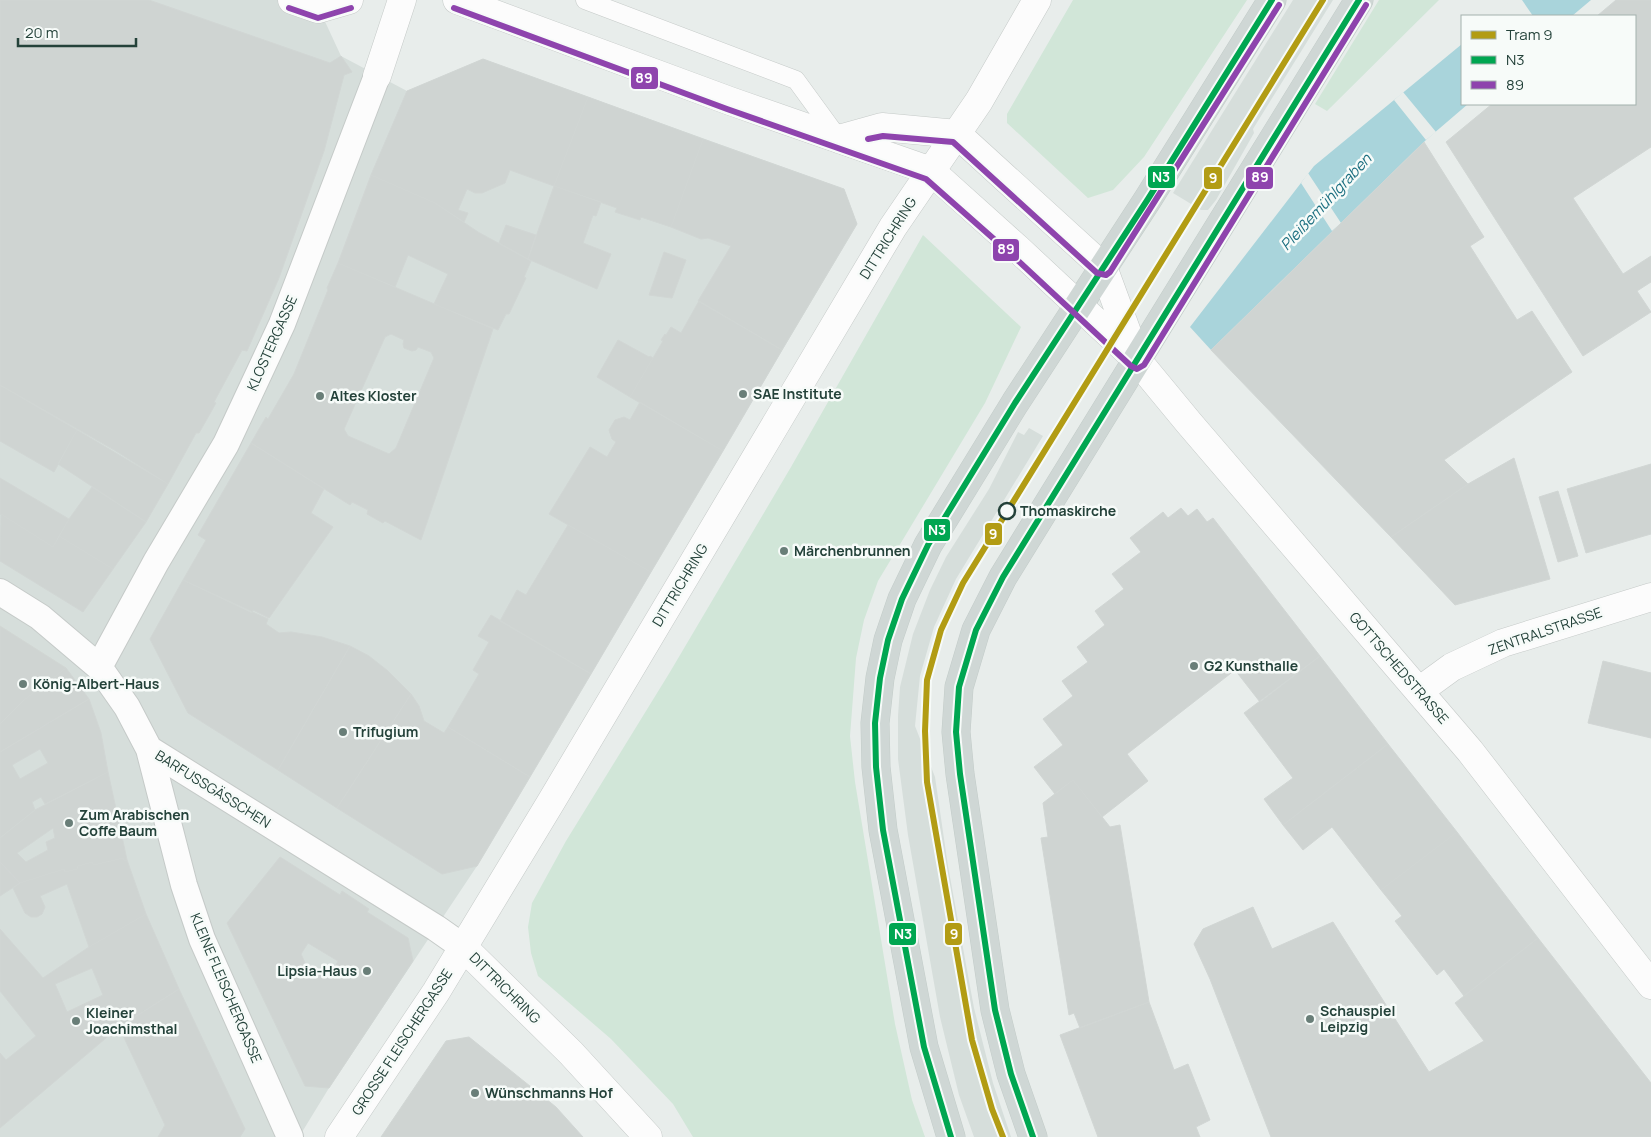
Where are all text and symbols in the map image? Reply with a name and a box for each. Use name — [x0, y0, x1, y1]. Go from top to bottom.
scale bar — [18, 15, 135, 47]
legend — [1461, 15, 1636, 105]
text: 20 m — [25, 22, 58, 43]
text: Tram 9 — [1506, 24, 1553, 45]
text: N3 — [1506, 49, 1525, 70]
line badge: 89 — [630, 66, 659, 90]
text: 89 — [635, 68, 653, 87]
text: 89 — [1506, 74, 1524, 95]
water label: Pleißemühlgraben — [1275, 148, 1377, 255]
line badge: N3 — [1147, 165, 1176, 189]
line badge: 9 — [1203, 166, 1223, 190]
line badge: 89 — [1245, 166, 1274, 190]
text: N3 — [1152, 167, 1170, 186]
text: 89 — [1251, 167, 1269, 186]
text: 9 — [1209, 168, 1217, 187]
street label: DITTRICHRING — [855, 193, 920, 282]
line badge: 89 — [992, 238, 1020, 262]
text: 89 — [997, 239, 1015, 258]
street label: KLOSTERGASSE — [242, 292, 301, 394]
place label: SAE Institute — [753, 384, 842, 403]
place label: Altes Kloster — [330, 386, 417, 405]
marker: SAE Institute — [737, 388, 749, 400]
marker: Altes Kloster — [314, 390, 326, 402]
place label: Thomaskirche — [1020, 501, 1116, 520]
marker: Thomaskirche — [998, 502, 1016, 520]
line badge: N3 — [923, 518, 951, 542]
text: N3 — [928, 520, 946, 539]
line badge: 9 — [984, 522, 1003, 546]
text: 9 — [989, 524, 997, 543]
street label: DITTRICHRING — [647, 540, 712, 630]
place label: Märchenbrunnen — [794, 541, 911, 560]
marker: Märchenbrunnen — [778, 545, 790, 557]
street label: ZENTRALSTRASSE — [1485, 602, 1604, 659]
street label: GOTTSCHEDSTRASSE — [1345, 608, 1453, 728]
place label: G2 Kunsthalle — [1204, 656, 1298, 675]
marker: G2 Kunsthalle — [1188, 660, 1200, 672]
place label: König-Albert-Haus — [33, 674, 160, 693]
marker: König-Albert-Haus — [17, 678, 29, 690]
place label: Trifugium — [353, 722, 418, 741]
marker: Trifugium — [337, 726, 349, 738]
street label: BARFUSSGÄSSCHEN — [152, 745, 275, 832]
place label: Zum Arabischen Coffe Baum — [79, 805, 189, 840]
marker: Zum Arabischen Coffe Baum — [63, 817, 75, 829]
street label: KLEINE FLEISCHERGASSE — [186, 910, 267, 1066]
line badge: N3 — [888, 922, 917, 946]
line badge: 9 — [944, 922, 963, 946]
text: N3 — [894, 924, 912, 943]
text: 9 — [950, 924, 958, 943]
street label: DITTRICHRING — [466, 948, 545, 1027]
place label: Lipsia-Haus — [277, 961, 357, 980]
street label: GROSSE FLEISCHERGASSE — [347, 965, 456, 1119]
marker: Lipsia-Haus — [361, 965, 373, 977]
place label: Schauspiel Leipzig — [1320, 1001, 1395, 1036]
place label: Kleiner Joachimsthal — [86, 1003, 177, 1038]
marker: Schauspiel Leipzig — [1304, 1013, 1316, 1025]
marker: Kleiner Joachimsthal — [70, 1015, 82, 1027]
place label: Wünschmanns Hof — [485, 1083, 613, 1102]
marker: Wünschmanns Hof — [469, 1087, 481, 1099]

